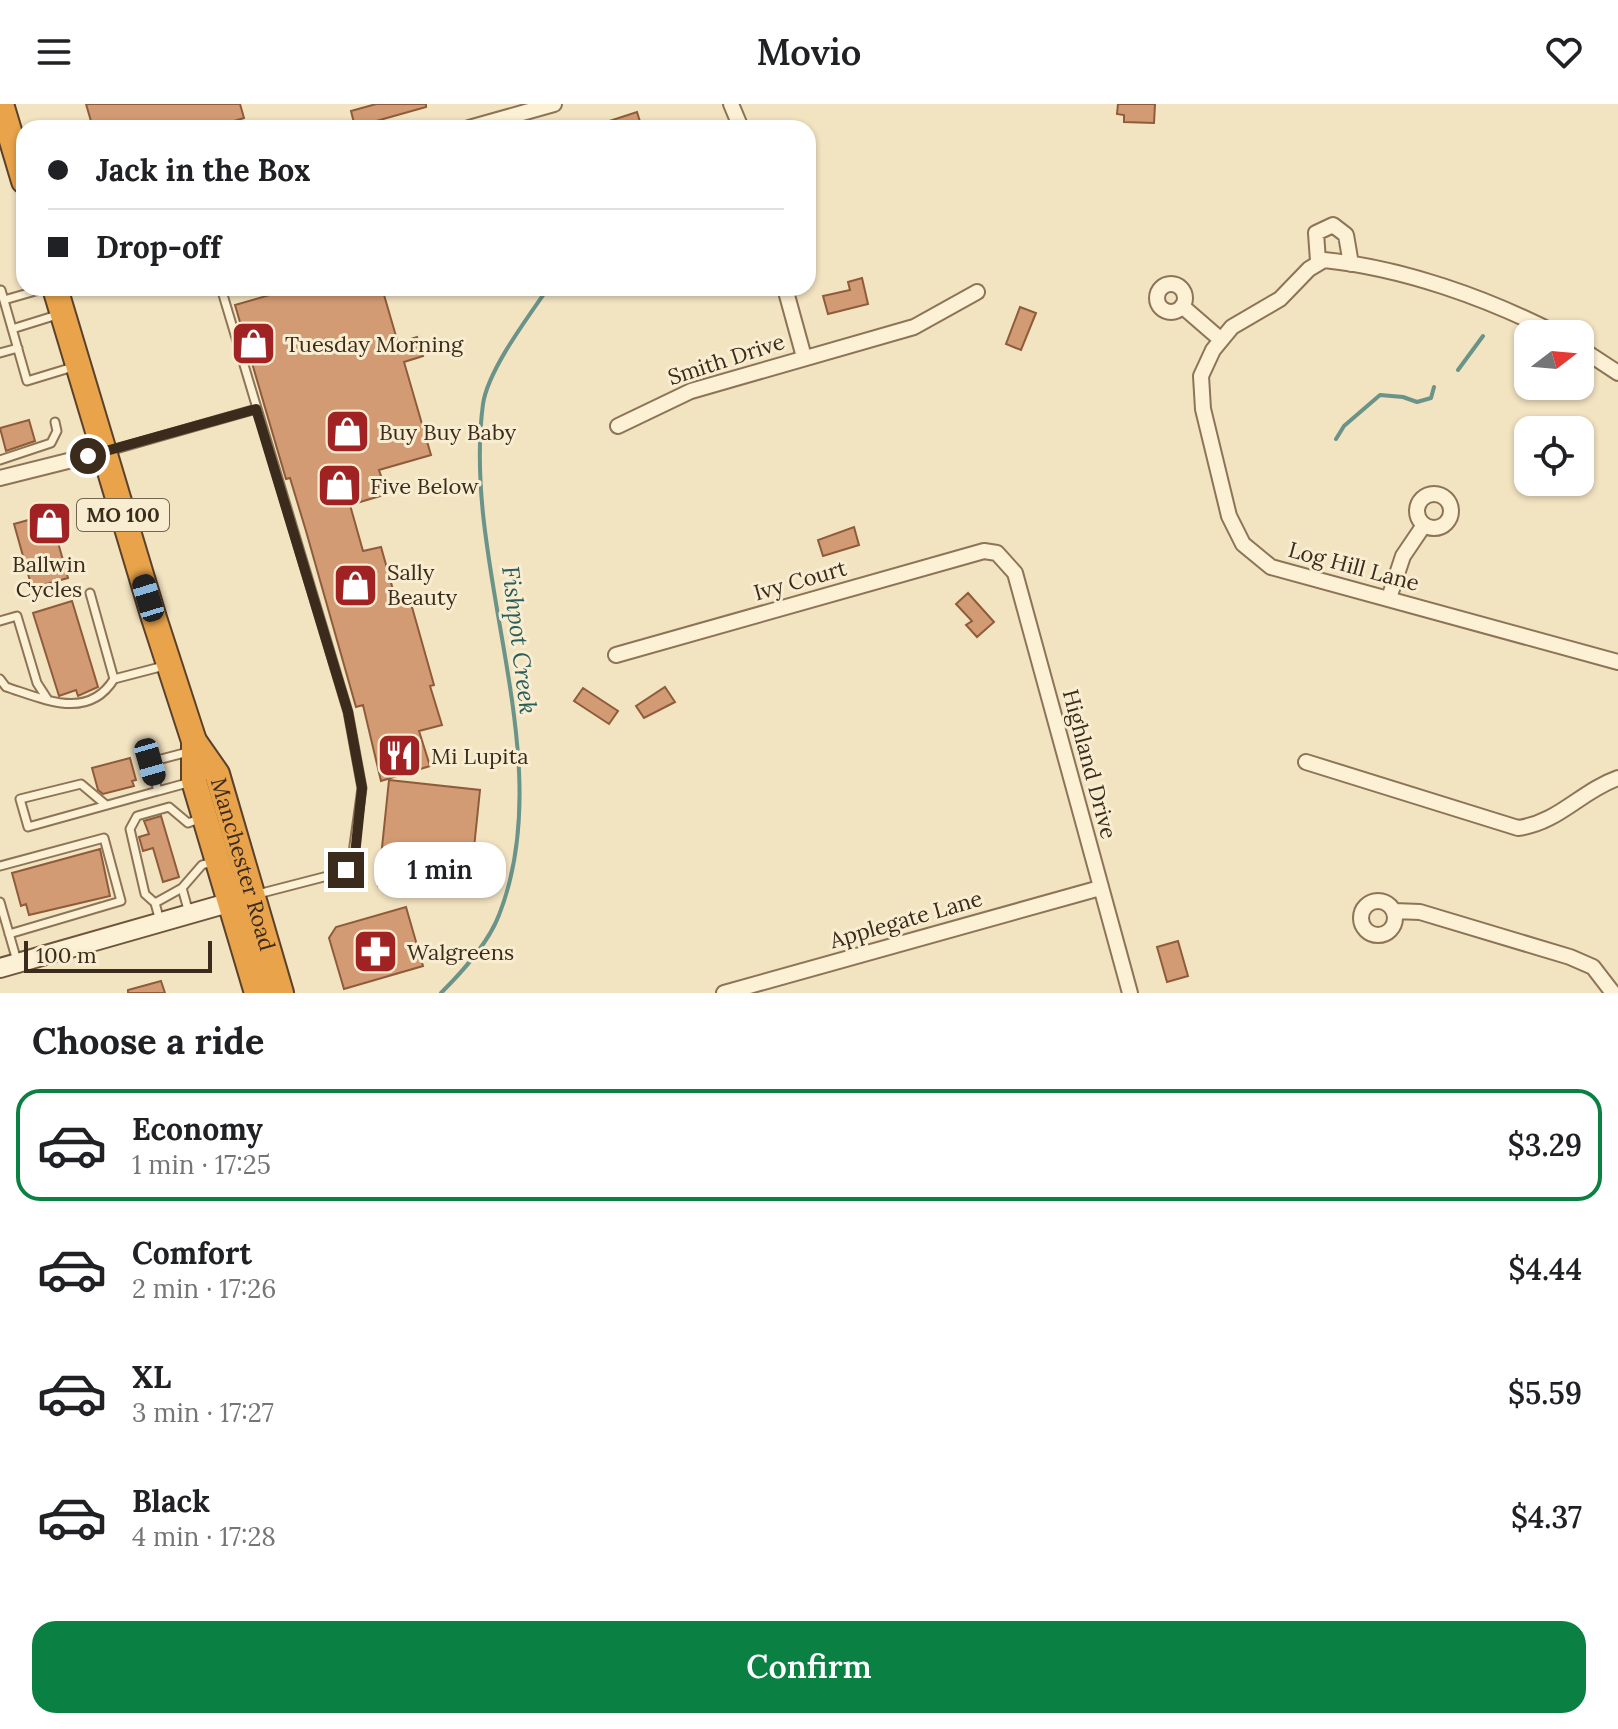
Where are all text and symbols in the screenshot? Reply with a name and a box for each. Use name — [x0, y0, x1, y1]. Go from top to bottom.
text: Movio — [757, 29, 861, 75]
icon: menu — [32, 30, 76, 74]
icon: heart — [1542, 30, 1586, 74]
text: Jack in the Box — [96, 151, 311, 189]
text: Drop-off — [96, 228, 221, 266]
shop icon: Tuesday Morning — [230, 320, 278, 368]
north arrow — [1514, 320, 1594, 400]
map controls — [1514, 320, 1594, 496]
street label: Smith Drive — [664, 327, 788, 391]
place label: Tuesday Morning — [285, 330, 464, 358]
shop icon: Buy Buy Baby — [324, 408, 372, 456]
button: locate — [1514, 416, 1594, 496]
place label: Buy Buy Baby — [379, 418, 517, 446]
route start — [70, 438, 106, 474]
shop icon: Five Below — [315, 462, 363, 510]
place label: Five Below — [370, 472, 479, 500]
shop icon: Ballwin Cycles — [25, 499, 73, 547]
road number: MO 100 — [77, 499, 169, 531]
street label: Log Hill Lane — [1286, 535, 1423, 597]
place label: Ballwin Cycles — [12, 550, 86, 603]
street label: Ivy Court — [750, 553, 850, 607]
place label: Sally Beauty — [387, 558, 457, 611]
shop icon: Sally Beauty — [332, 561, 380, 609]
water label: Fishpot Creek — [495, 564, 544, 716]
car — [130, 572, 166, 624]
street label: Highland Drive — [1057, 686, 1123, 842]
restaurant icon: Mi Lupita — [376, 732, 424, 780]
car — [132, 736, 168, 788]
place label: Mi Lupita — [431, 742, 529, 770]
street label: Manchester Road — [205, 774, 282, 954]
callout: 1 min — [374, 842, 506, 898]
route end — [328, 852, 364, 888]
text: 1 min — [407, 853, 473, 886]
street label: Applegate Lane — [826, 884, 986, 954]
pharmacy icon: Walgreens — [352, 928, 400, 976]
scale bar — [24, 937, 212, 973]
place label: Walgreens — [407, 938, 514, 966]
text: 100 m — [36, 941, 97, 969]
text: Choose a ride — [32, 1018, 264, 1064]
icon: car — [36, 1109, 108, 1181]
text: Economy — [132, 1110, 263, 1148]
text: $3.29 — [1508, 1126, 1582, 1164]
text: 1 min · 17:25 — [132, 1148, 271, 1181]
icon: car — [36, 1233, 108, 1305]
text: Comfort — [132, 1234, 252, 1272]
text: $4.44 — [1509, 1250, 1582, 1288]
text: 2 min · 17:26 — [132, 1272, 276, 1305]
icon: car — [36, 1357, 108, 1429]
text: XL — [132, 1358, 171, 1396]
text: $5.59 — [1508, 1374, 1582, 1412]
text: 3 min · 17:27 — [132, 1396, 274, 1429]
icon: car — [36, 1481, 108, 1553]
text: Black — [132, 1482, 210, 1520]
text: $4.37 — [1511, 1498, 1582, 1536]
text: 4 min · 17:28 — [132, 1520, 276, 1553]
button: Confirm — [32, 1621, 1586, 1713]

